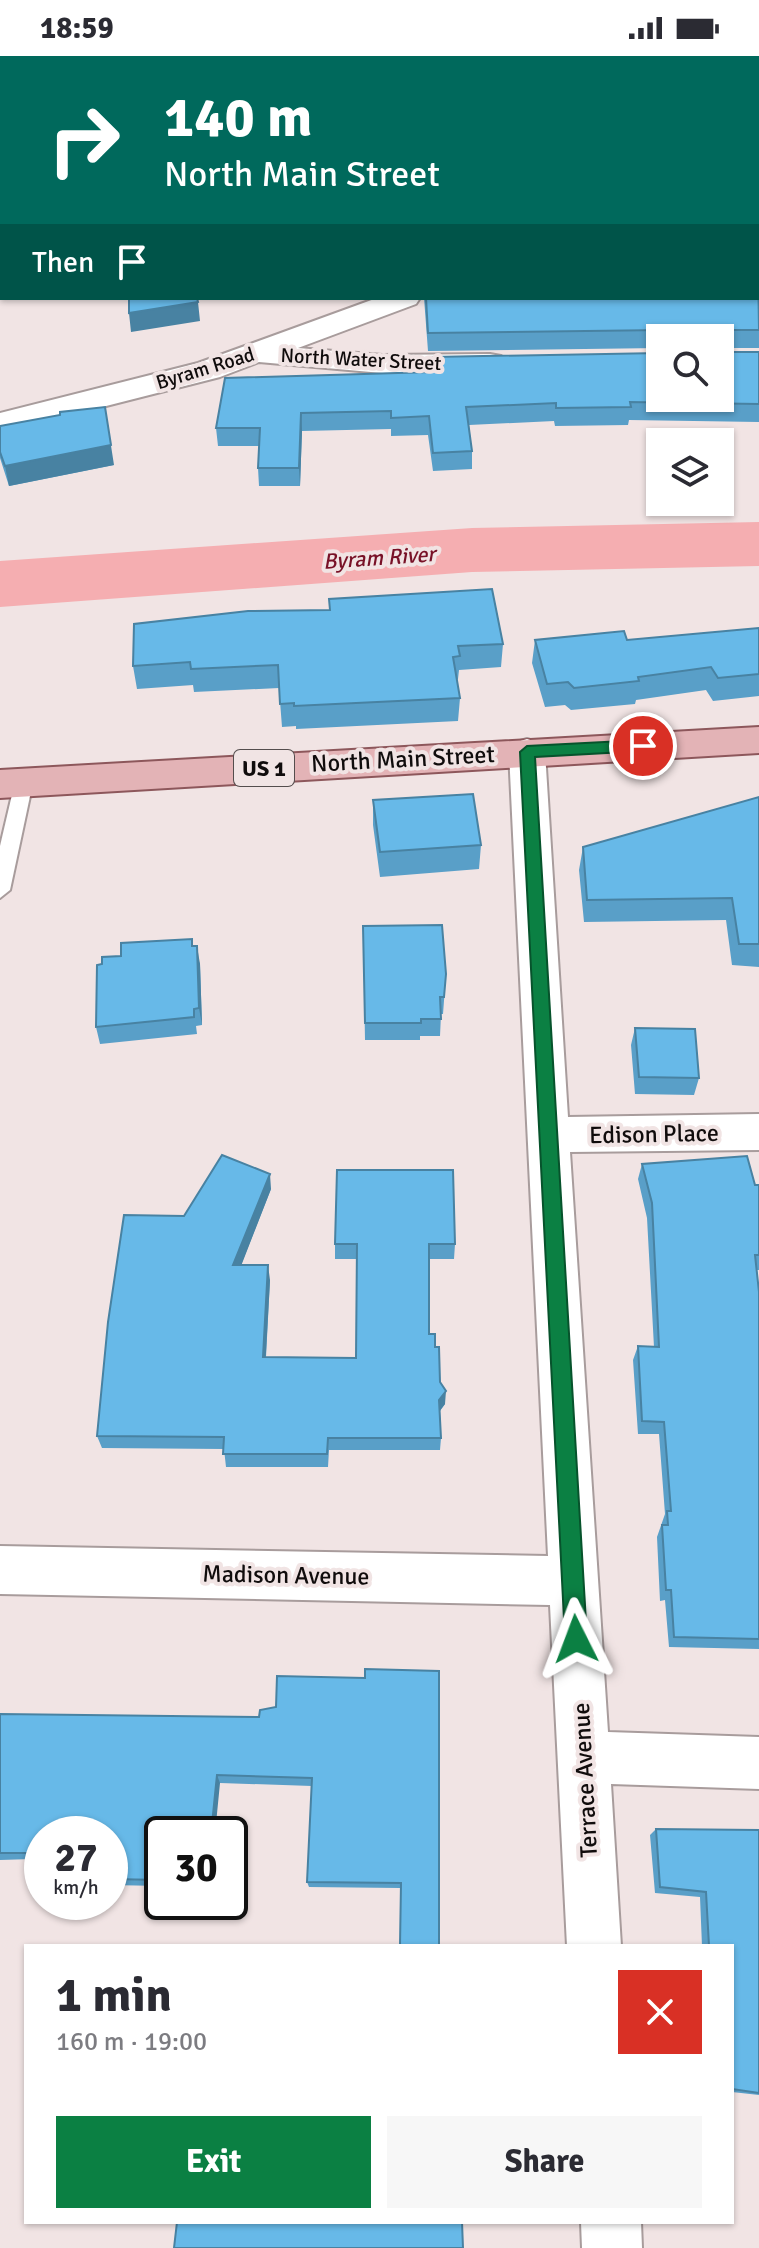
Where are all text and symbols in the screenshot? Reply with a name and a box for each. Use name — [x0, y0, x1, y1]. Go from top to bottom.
text: 18:59 — [40, 10, 114, 47]
text: 140 m — [164, 83, 312, 152]
icon: right — [32, 88, 136, 192]
text: North Main Street — [164, 152, 440, 197]
icon: arrive — [110, 240, 154, 284]
text: Then — [32, 244, 94, 281]
map controls — [646, 324, 734, 516]
button: search — [646, 324, 734, 412]
street label: Byram Road — [153, 342, 257, 395]
street label: North Water Street — [280, 343, 442, 376]
button: layers — [646, 428, 734, 516]
water label: Byram River — [322, 540, 439, 575]
pin — [609, 712, 677, 780]
icon: arrive — [621, 724, 665, 768]
street label: North Main Street — [310, 739, 496, 779]
road number: US 1 — [234, 750, 294, 786]
street label: Edison Place — [589, 1118, 719, 1150]
street label: Madison Avenue — [202, 1559, 370, 1591]
position arrow — [534, 1597, 618, 1681]
street label: Terrace Avenue — [566, 1702, 604, 1858]
speed limit sign: 30 — [144, 1816, 248, 1920]
text: 27 — [54, 1833, 98, 1883]
text: km/h — [53, 1875, 99, 1900]
text: 1 min — [56, 1966, 172, 2025]
button: close — [618, 1970, 702, 2054]
text: 160 m · 19:00 — [56, 2026, 207, 2058]
button: Exit — [56, 2116, 371, 2208]
button: Share — [387, 2116, 702, 2208]

